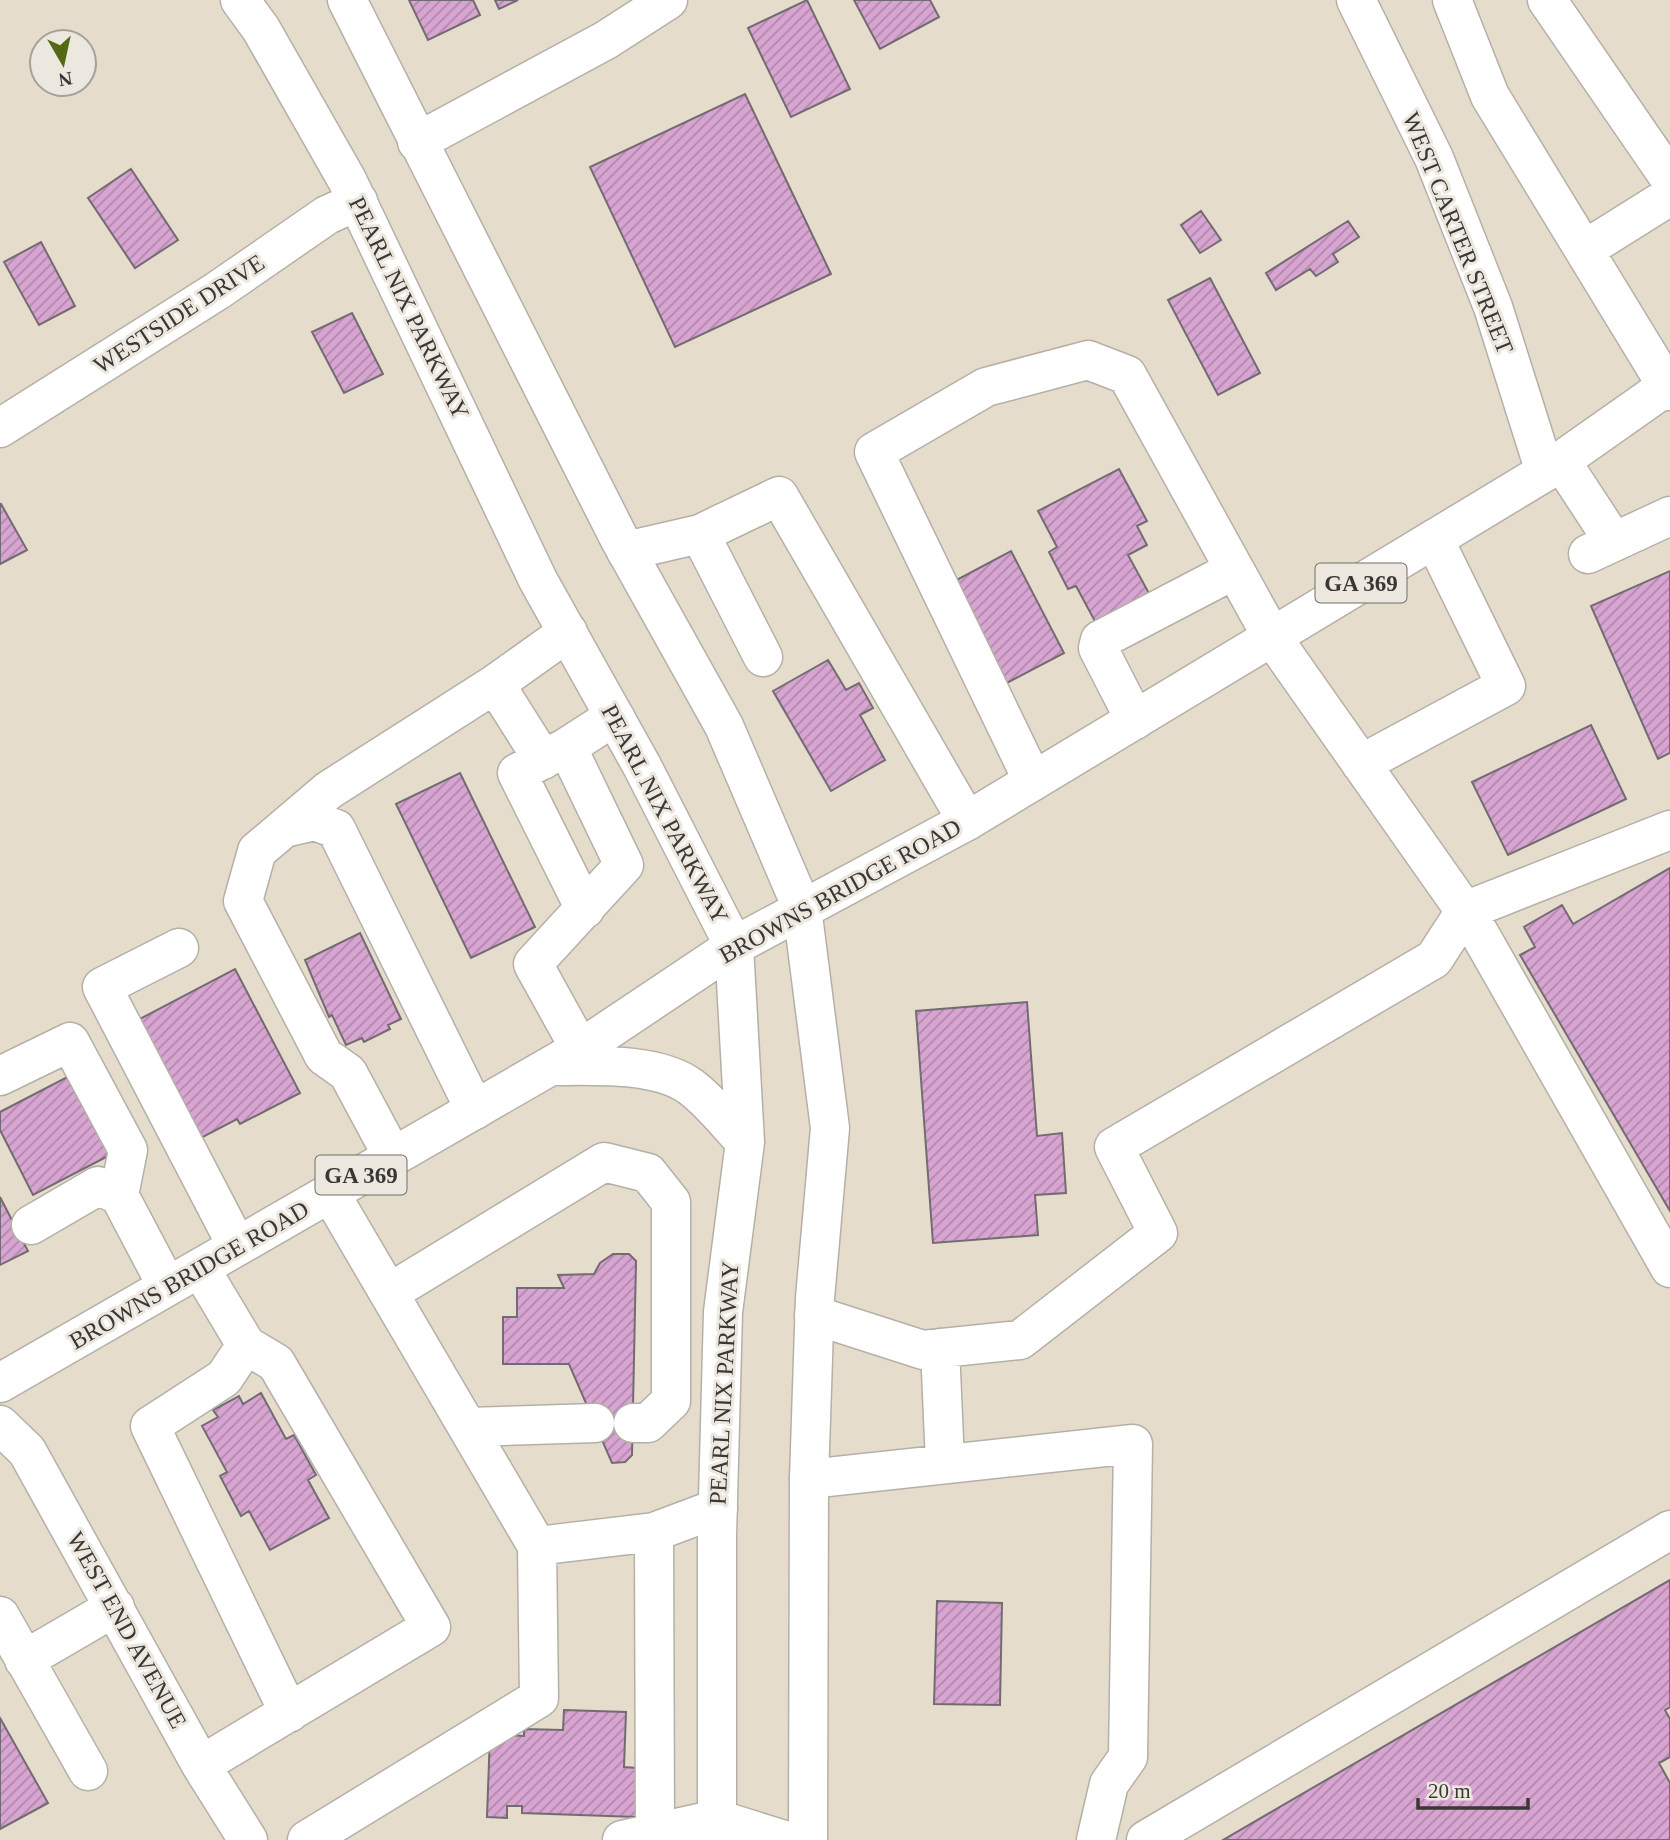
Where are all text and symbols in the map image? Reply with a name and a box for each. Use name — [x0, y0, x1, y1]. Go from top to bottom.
north arrow — [28, 28, 98, 98]
text: N — [57, 68, 74, 91]
street label: WEST CARTER STREET — [1398, 108, 1519, 358]
street label: PEARL NIX PARKWAY — [344, 193, 474, 423]
street label: WESTSIDE DRIVE — [89, 249, 269, 379]
road number: GA 369 — [1316, 564, 1406, 603]
street label: PEARL NIX PARKWAY — [596, 700, 734, 928]
street label: BROWNS BRIDGE ROAD — [715, 814, 965, 968]
road number: GA 369 — [316, 1156, 406, 1194]
street label: BROWNS BRIDGE ROAD — [65, 1196, 313, 1354]
street label: PEARL NIX PARKWAY — [705, 1260, 743, 1506]
street label: WEST END AVENUE — [62, 1527, 192, 1733]
scale bar — [1418, 1766, 1528, 1810]
text: 20 m — [1428, 1779, 1471, 1803]

